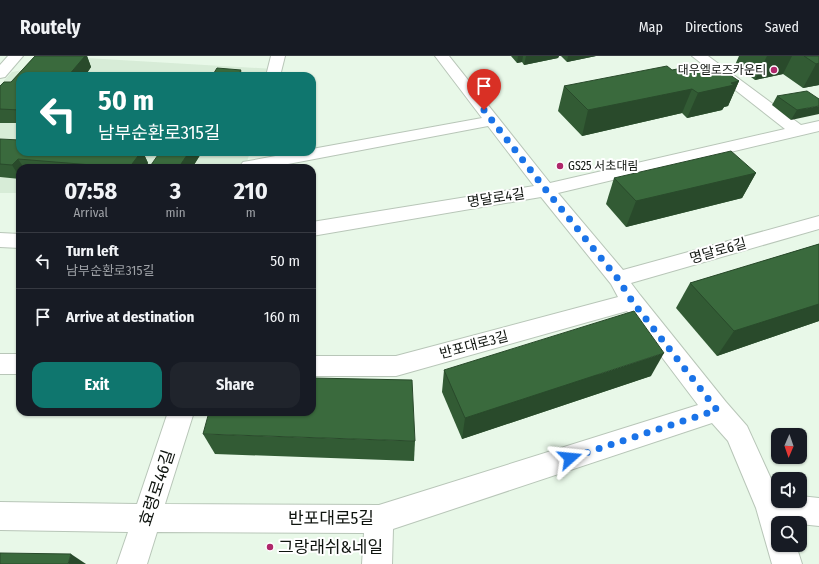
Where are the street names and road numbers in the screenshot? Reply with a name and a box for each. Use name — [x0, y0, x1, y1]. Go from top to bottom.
street label: 명달로4길 — [466, 185, 526, 211]
street label: 명달로6길 — [688, 235, 748, 267]
street label: 반포대로3길 — [438, 328, 510, 362]
street label: 효령로46길 — [135, 447, 179, 529]
street label: 반포대로5길 — [288, 508, 374, 529]

